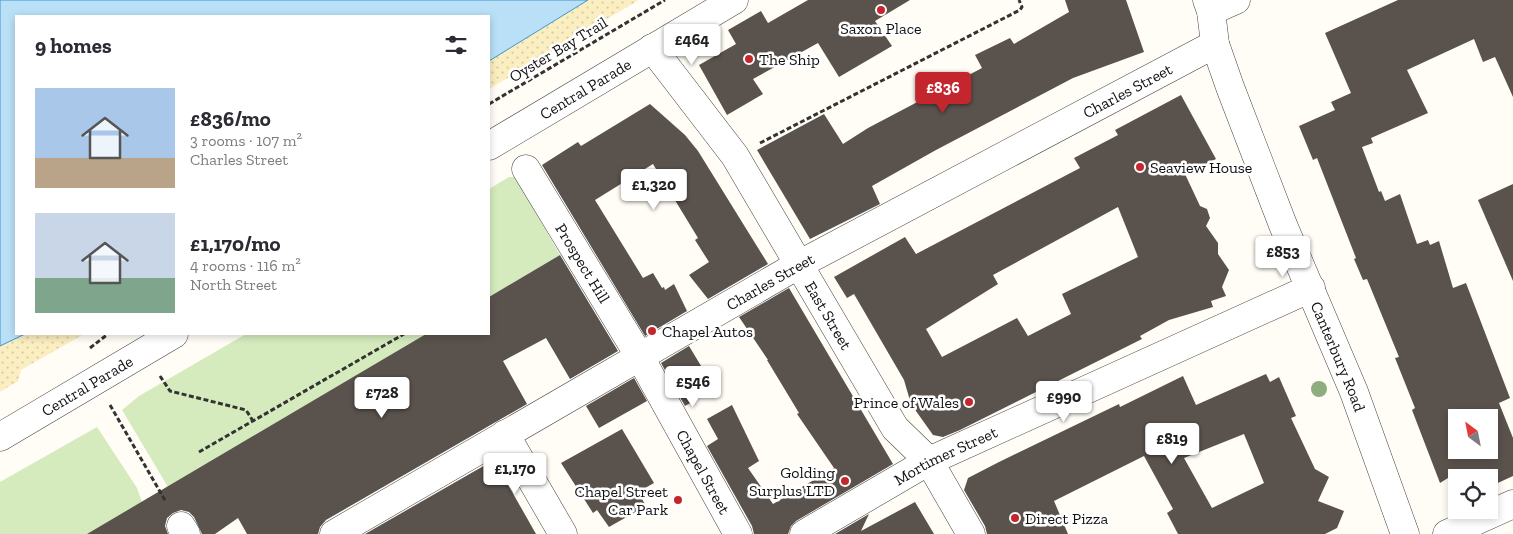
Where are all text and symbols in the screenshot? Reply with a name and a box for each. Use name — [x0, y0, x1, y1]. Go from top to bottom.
marker: Saxon Place — [875, 4, 887, 16]
street label: Oyster Bay Trail — [506, 13, 611, 86]
place label: Saxon Place — [840, 19, 922, 38]
pin: £464 — [662, 23, 722, 66]
text: £464 — [675, 30, 709, 49]
icon: filters — [442, 31, 470, 59]
text: 9 homes — [35, 33, 112, 58]
place label: The Ship — [759, 50, 820, 69]
marker: The Ship — [743, 53, 755, 65]
street label: Central Parade — [536, 55, 635, 124]
street label: Charles Street — [1080, 59, 1175, 122]
pin: £836 — [913, 72, 973, 114]
text: £836 — [926, 78, 960, 97]
text: £836/mo — [190, 106, 271, 131]
icon: home — [75, 108, 135, 168]
text: 3 rooms · 107 m² — [190, 131, 302, 150]
text: Charles Street — [190, 150, 288, 169]
place label: Seaview House — [1150, 158, 1252, 177]
marker: Seaview House — [1134, 161, 1146, 173]
pin: £1,320 — [613, 168, 695, 211]
text: £1,320 — [632, 175, 676, 194]
street label: Prospect Hill — [551, 220, 614, 307]
text: £1,170/mo — [190, 231, 281, 256]
icon: home — [75, 233, 135, 293]
pin: £853 — [1253, 236, 1313, 278]
text: £853 — [1266, 242, 1300, 261]
street label: Charles Street — [723, 249, 818, 315]
text: 4 rooms · 116 m² — [190, 256, 301, 275]
text: North Street — [190, 275, 277, 294]
street label: East Street — [801, 278, 856, 353]
street label: Canterbury Road — [1307, 299, 1369, 414]
place label: Chapel Autos — [662, 322, 753, 341]
marker: Chapel Autos — [646, 325, 658, 337]
street label: Central Parade — [38, 352, 136, 420]
pin: £546 — [663, 366, 723, 408]
text: £546 — [676, 372, 710, 391]
pin: £728 — [352, 376, 412, 419]
pin: £990 — [1034, 380, 1094, 423]
text: £728 — [365, 383, 399, 402]
text: £990 — [1047, 387, 1081, 406]
place label: Prince of Wales — [854, 393, 959, 412]
marker: Prince of Wales — [963, 396, 975, 408]
north arrow — [1448, 409, 1498, 459]
map controls — [1448, 409, 1498, 519]
street label: Mortimer Street — [891, 422, 1000, 489]
pin: £819 — [1142, 422, 1202, 465]
street label: Chapel Street — [672, 426, 734, 518]
text: £819 — [1156, 429, 1188, 448]
pin: £1,170 — [474, 452, 556, 495]
text: £1,170 — [494, 459, 536, 478]
place label: Golding Surplus LTD — [749, 463, 835, 500]
button: locate — [1448, 469, 1498, 519]
marker: Golding Surplus LTD — [839, 475, 851, 487]
place label: Chapel Street Car Park — [575, 482, 669, 519]
marker: Chapel Street Car Park — [672, 494, 684, 506]
place label: Direct Pizza — [1025, 509, 1108, 528]
marker: Direct Pizza — [1009, 512, 1021, 524]

